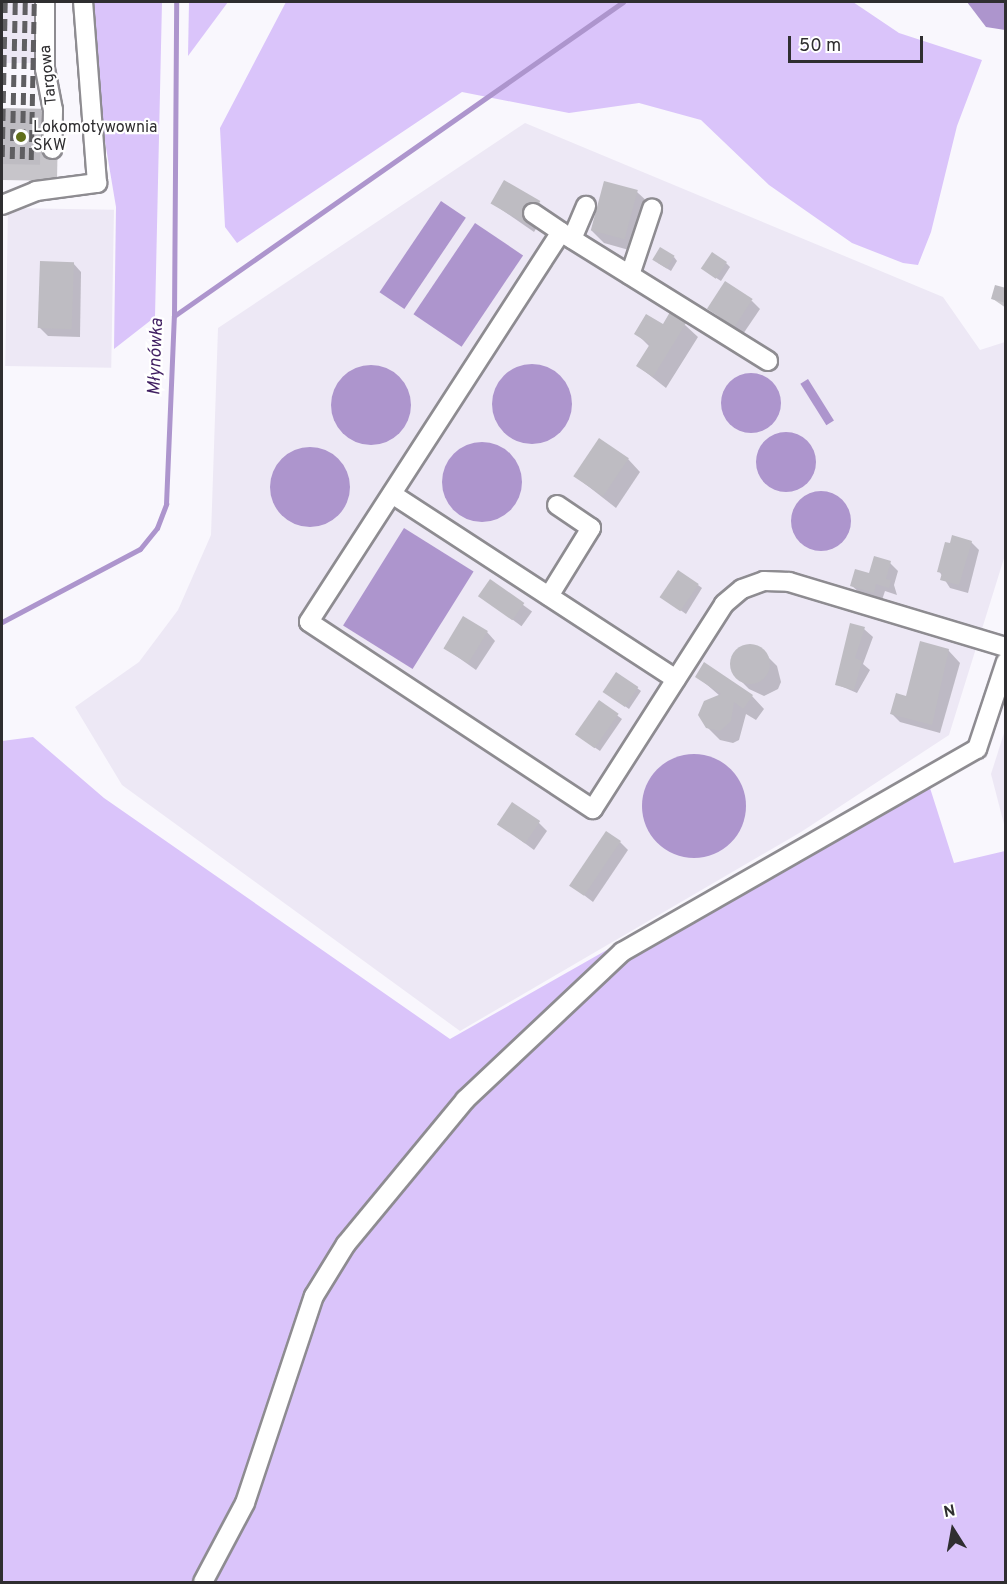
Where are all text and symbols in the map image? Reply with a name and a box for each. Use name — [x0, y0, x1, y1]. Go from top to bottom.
scale bar — [791, 24, 926, 62]
text: 50 m — [799, 35, 841, 58]
street label: Targowa — [36, 44, 62, 106]
place label: Lokomotywownia SKW — [33, 118, 157, 156]
marker: Lokomotywownia SKW — [14, 130, 28, 144]
water label: Młynówka — [145, 318, 169, 396]
north arrow — [923, 1500, 983, 1560]
text: N — [942, 1501, 957, 1523]

